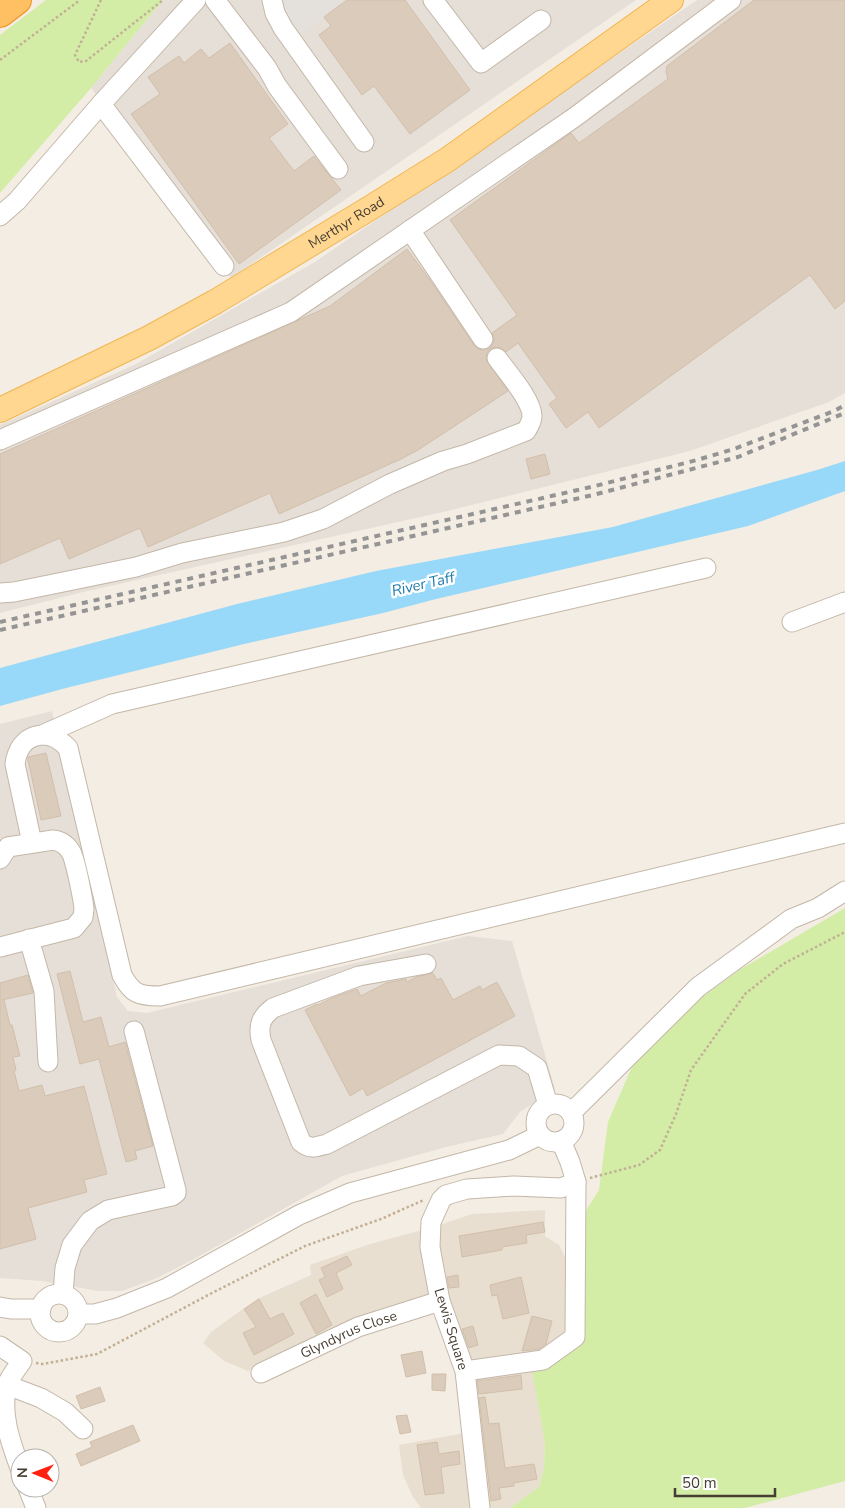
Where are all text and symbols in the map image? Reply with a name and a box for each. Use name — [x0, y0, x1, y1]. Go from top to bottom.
street label: Merthyr Road — [304, 192, 388, 253]
water label: River Taff — [390, 567, 458, 601]
street label: Lewis Square — [430, 1286, 472, 1372]
street label: Glyndyrus Close — [297, 1306, 399, 1363]
north arrow — [10, 1448, 60, 1498]
scale bar — [675, 1466, 775, 1498]
text: N — [13, 1467, 32, 1478]
text: 50 m — [682, 1473, 717, 1493]

